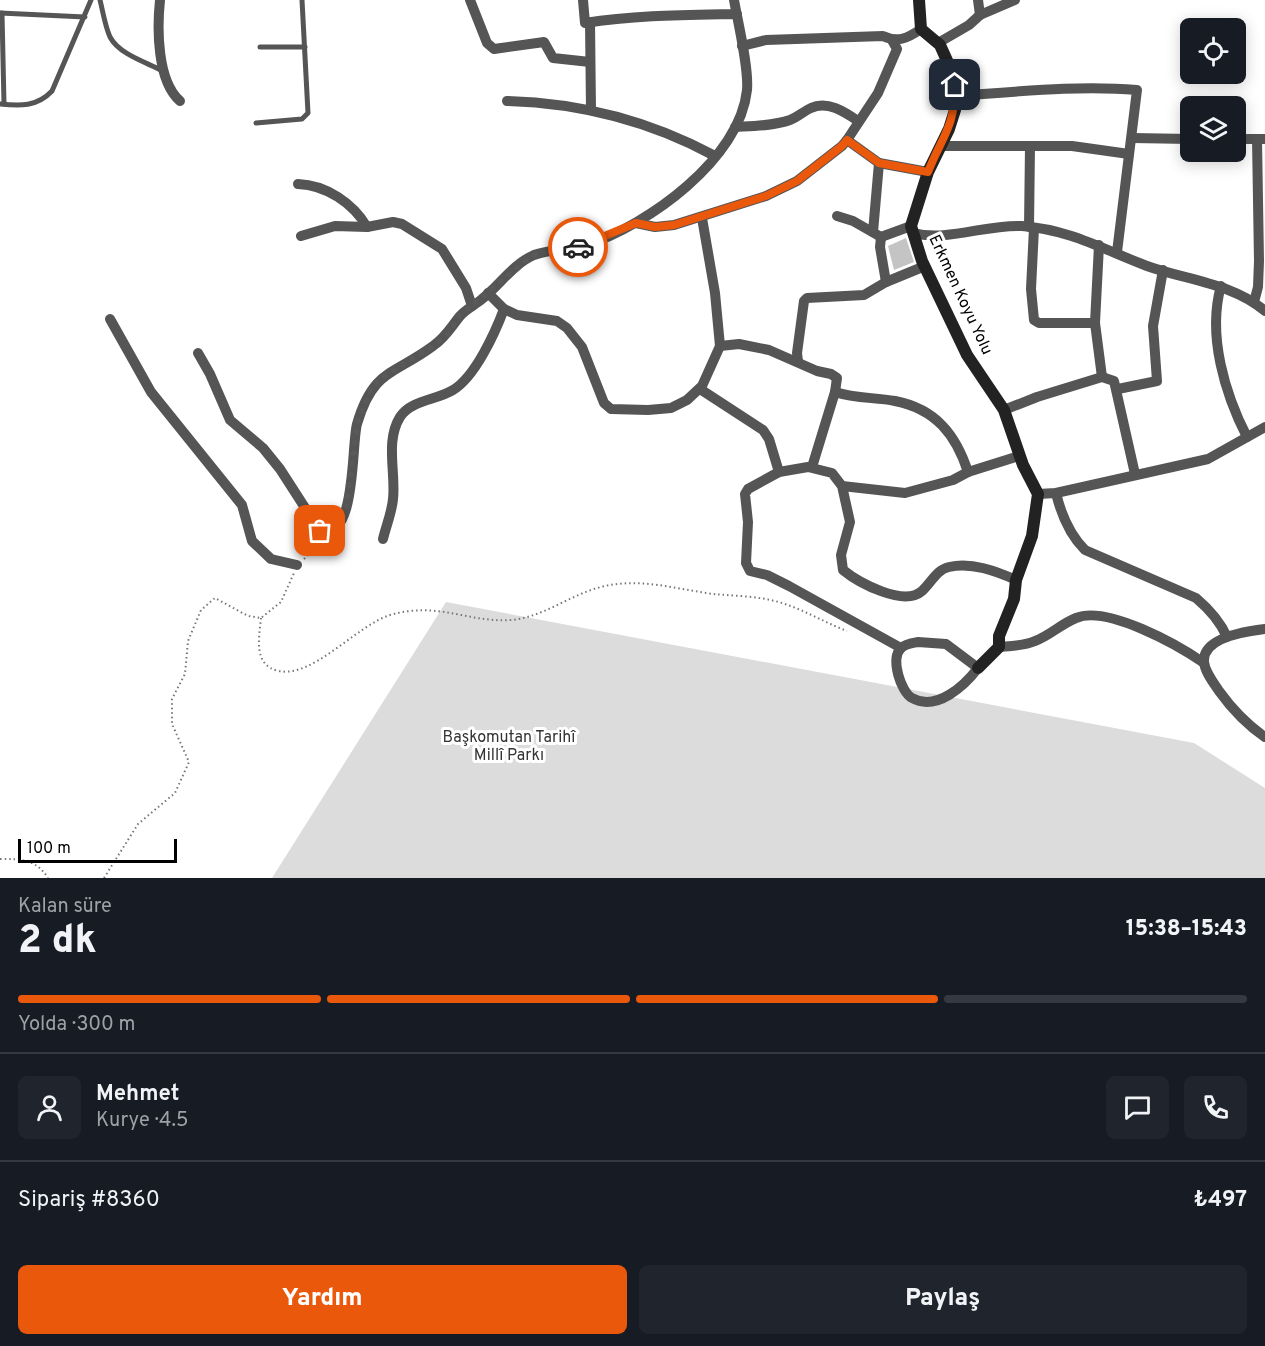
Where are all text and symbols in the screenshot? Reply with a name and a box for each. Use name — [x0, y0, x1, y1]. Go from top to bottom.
map controls — [1180, 18, 1246, 162]
button: locate — [1180, 18, 1246, 84]
pin — [929, 59, 980, 110]
icon: home — [938, 68, 971, 101]
button: layers — [1180, 96, 1246, 162]
courier — [548, 217, 608, 277]
icon: car — [562, 231, 595, 264]
street label: Erkmen Koyu Yolu — [923, 232, 997, 358]
pin — [294, 505, 345, 556]
icon: bag — [303, 514, 336, 547]
park label: Başkomutan Tarihî Millî Parkı — [443, 728, 577, 766]
scale bar — [18, 836, 177, 864]
text: 100 m — [27, 839, 71, 859]
text: Kalan süre — [18, 894, 112, 920]
text: 15:38–15:43 — [1126, 916, 1247, 943]
text: 2 dk — [18, 918, 97, 967]
text: Yolda · 300 m — [18, 1012, 135, 1038]
button: person — [18, 1076, 81, 1139]
button: chat — [1106, 1076, 1169, 1139]
button: phone — [1184, 1076, 1247, 1139]
text: Mehmet — [96, 1081, 179, 1108]
text: Kurye · 4.5 — [96, 1108, 188, 1134]
text: Sipariş #8360 — [18, 1187, 160, 1214]
text: ₺497 — [1193, 1187, 1247, 1214]
button: Yardım — [18, 1265, 627, 1334]
button: Paylaş — [639, 1265, 1247, 1334]

